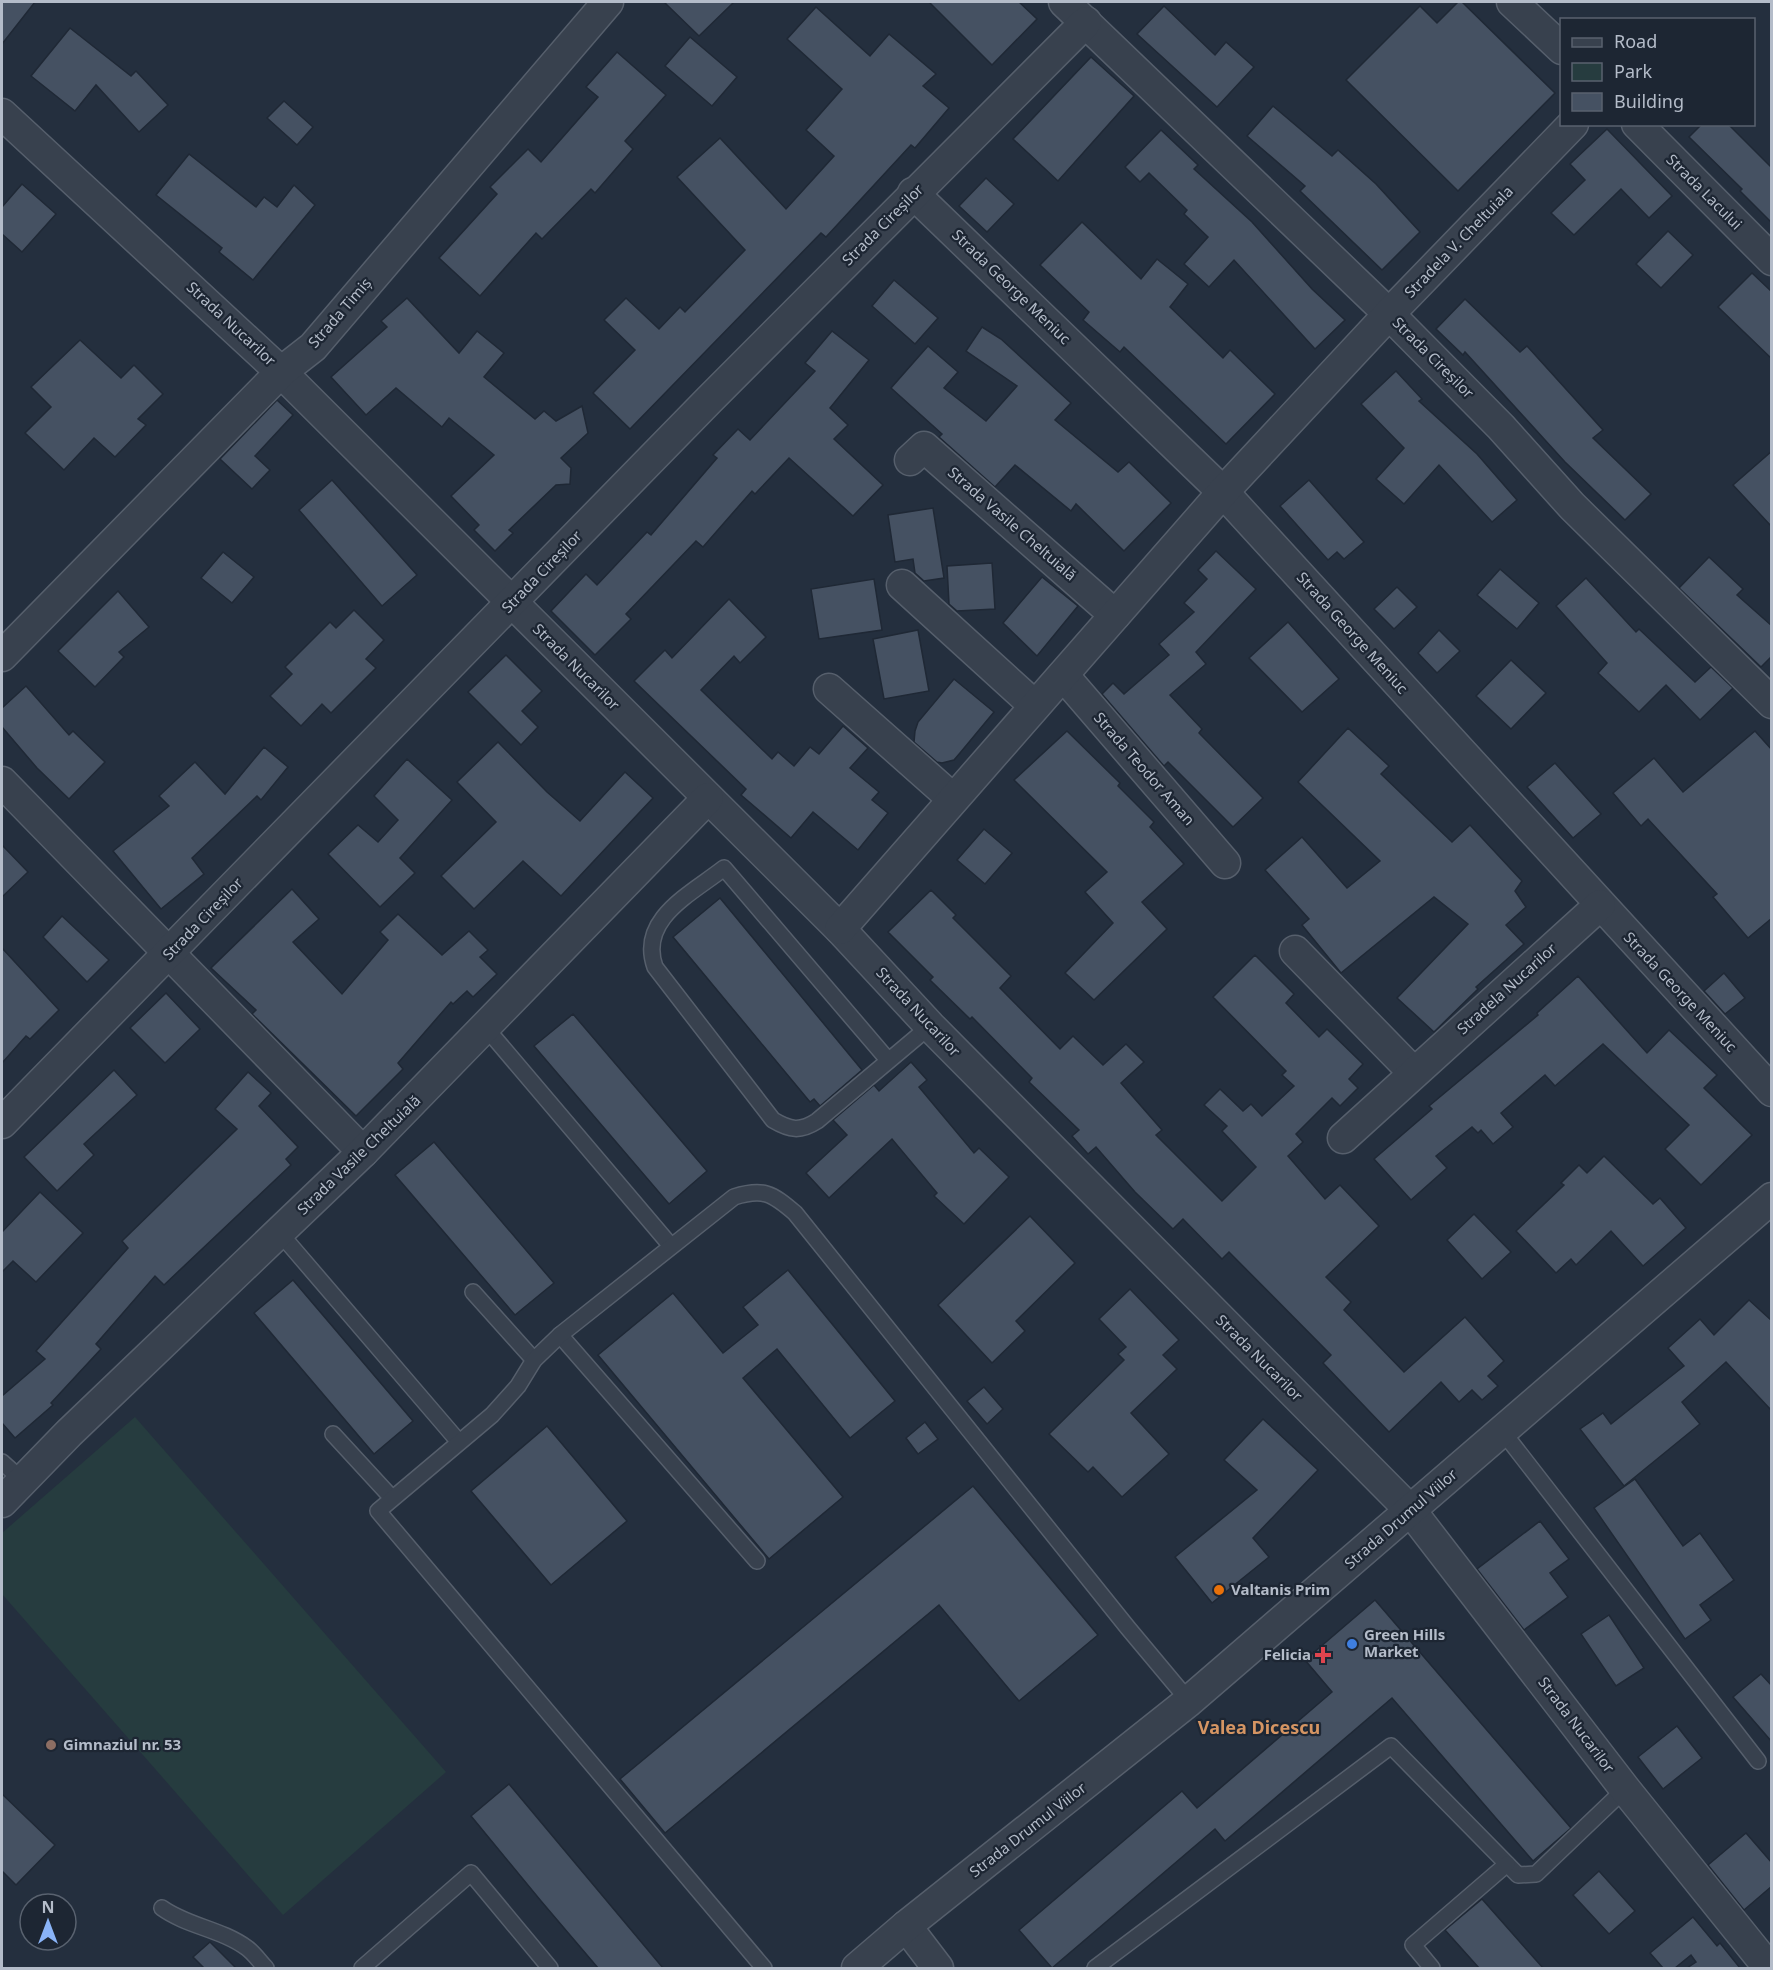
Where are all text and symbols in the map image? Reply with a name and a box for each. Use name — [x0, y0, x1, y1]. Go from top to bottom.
legend — [1560, 18, 1755, 126]
text: Road — [1614, 29, 1657, 53]
text: Park — [1614, 59, 1652, 83]
text: Building — [1614, 89, 1684, 113]
street label: Strada Lacului — [1663, 149, 1747, 233]
street label: Strada Cireșilor — [837, 179, 927, 269]
street label: Stradela V. Cheltuiala — [1400, 181, 1517, 302]
street label: Strada George Meniuc — [948, 224, 1075, 348]
street label: Strada Timiș — [303, 273, 375, 352]
street label: Strada Nucarilor — [183, 277, 281, 370]
street label: Strada Cireșilor — [1389, 312, 1479, 402]
street label: Strada Vasile Cheltuială — [944, 462, 1081, 585]
street label: Strada Cireșilor — [497, 526, 586, 617]
street label: Strada George Meniuc — [1293, 567, 1413, 697]
street label: Strada Nucarilor — [529, 619, 624, 714]
street label: Strada Teodor Aman — [1090, 707, 1200, 829]
street label: Strada Cireșilor — [158, 873, 247, 964]
street label: Strada George Meniuc — [1620, 927, 1742, 1056]
street label: Stradela Nucarilor — [1452, 938, 1560, 1038]
street label: Strada Nucarilor — [872, 962, 965, 1060]
street label: Strada Vasile Cheltuială — [292, 1090, 424, 1219]
street label: Strada Nucarilor — [1212, 1310, 1307, 1405]
street label: Strada Drumul Viilor — [1340, 1464, 1461, 1573]
place label: Valtanis Prim — [1231, 1579, 1330, 1599]
marker: Valtanis Prim — [1212, 1583, 1226, 1597]
place label: Green Hills Market — [1364, 1624, 1445, 1661]
marker: Green Hills Market — [1345, 1637, 1359, 1651]
place label: Felicia — [1264, 1644, 1311, 1664]
marker: Felicia — [1316, 1648, 1330, 1662]
street label: Strada Nucarilor — [1534, 1672, 1619, 1776]
district label: Valea Dicescu — [1198, 1715, 1320, 1739]
place label: Gimnaziul nr. 53 — [63, 1734, 181, 1754]
marker: Gimnaziul nr. 53 — [44, 1738, 58, 1752]
street label: Strada Drumul Viilor — [965, 1777, 1090, 1881]
north arrow — [18, 1892, 78, 1952]
text: N — [41, 1896, 55, 1918]

